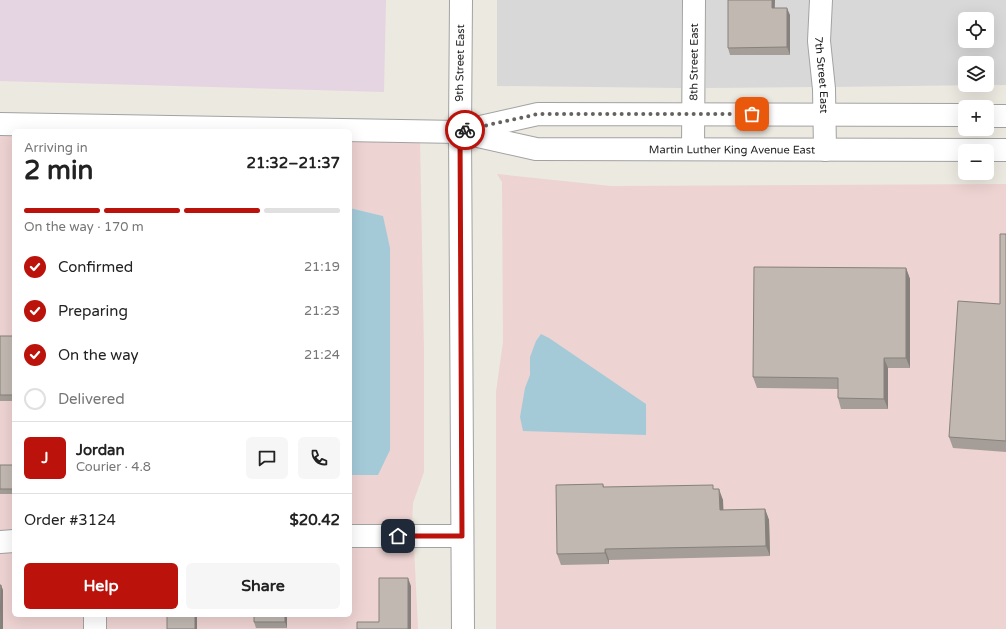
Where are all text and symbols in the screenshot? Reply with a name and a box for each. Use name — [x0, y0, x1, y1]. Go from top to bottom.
map controls — [958, 12, 994, 180]
button: locate — [958, 12, 994, 48]
street label: 8th Street East — [687, 23, 700, 101]
street label: 9th Street East — [453, 24, 467, 102]
street label: 7th Street East — [812, 36, 831, 114]
button: layers — [958, 56, 994, 92]
pin — [735, 97, 769, 131]
button: + — [958, 100, 994, 136]
icon: bag — [741, 103, 763, 125]
courier — [445, 110, 485, 150]
icon: bike — [454, 119, 476, 141]
text: Arriving in — [24, 140, 88, 156]
street label: Martin Luther King Avenue East — [649, 143, 815, 156]
button: − — [958, 144, 994, 180]
text: 21:32–21:37 — [247, 154, 340, 172]
text: 2 min — [24, 155, 93, 186]
text: On the way · 170 m — [24, 219, 144, 235]
icon: check — [24, 256, 46, 278]
text: Confirmed — [58, 258, 133, 276]
text: 21:19 — [304, 259, 340, 275]
icon: check — [24, 300, 46, 322]
text: Preparing — [58, 302, 128, 320]
text: 21:23 — [304, 303, 340, 319]
icon: check — [24, 344, 46, 366]
text: On the way — [58, 346, 138, 364]
text: 21:24 — [304, 347, 340, 363]
text: Delivered — [58, 390, 125, 408]
button: chat — [246, 437, 288, 479]
button: phone — [298, 437, 340, 479]
text: Jordan — [76, 441, 125, 459]
text: J — [42, 449, 49, 467]
text: Courier · 4.8 — [76, 459, 151, 475]
text: Order #3124 — [24, 511, 116, 529]
text: $20.42 — [289, 511, 340, 529]
pin — [381, 519, 415, 553]
icon: home — [387, 525, 409, 547]
button: Help — [24, 563, 178, 609]
button: Share — [186, 563, 340, 609]

